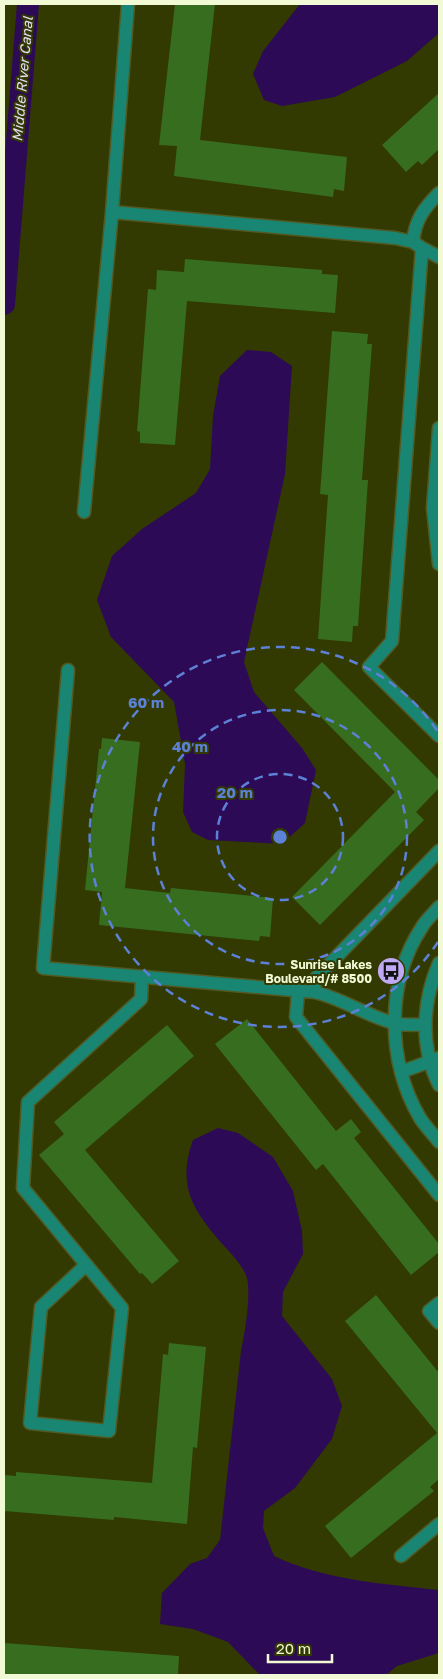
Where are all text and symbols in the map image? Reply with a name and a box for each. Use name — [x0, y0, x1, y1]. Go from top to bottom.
water label: Middle River Canal — [8, 15, 36, 142]
text: 60 m — [128, 693, 164, 711]
text: 40 m — [172, 737, 208, 755]
text: 20 m — [217, 783, 253, 801]
centre of rings — [271, 828, 289, 846]
bus stop icon: Sunrise Lakes Boulevard/# 8500 — [376, 956, 406, 986]
place label: Sunrise Lakes Boulevard/# 8500 — [265, 957, 372, 986]
scale bar — [268, 1632, 332, 1664]
text: 20 m — [276, 1639, 311, 1657]

